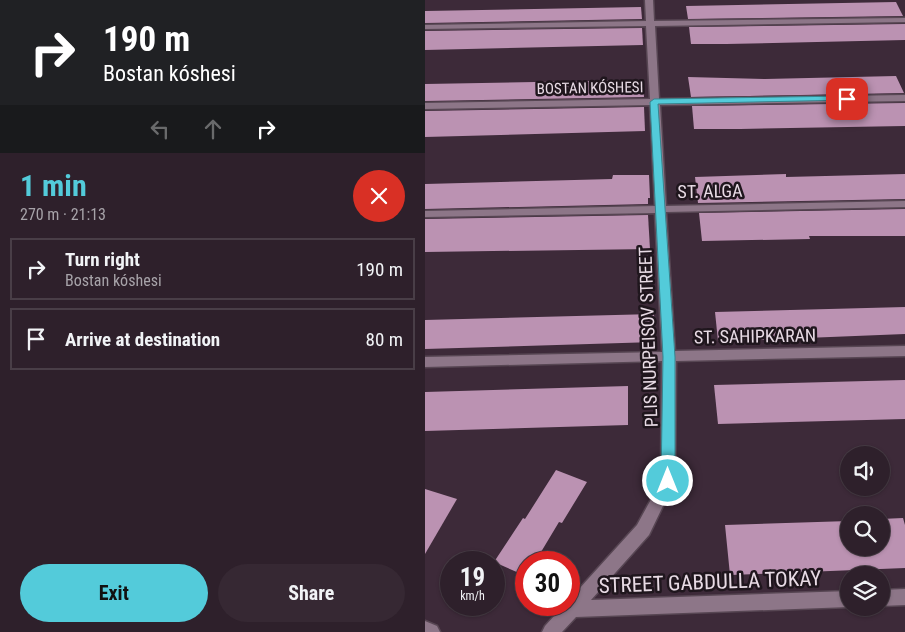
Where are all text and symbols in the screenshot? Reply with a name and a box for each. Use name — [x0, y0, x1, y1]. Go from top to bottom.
text: 190 m — [103, 19, 190, 60]
icon: right — [20, 20, 85, 85]
text: Bostan kóshesi — [103, 61, 236, 86]
street label: BOSTAN KÓSHESI — [537, 78, 643, 98]
pin — [826, 78, 868, 120]
icon: arrive — [833, 85, 861, 113]
icon: left — [146, 115, 174, 143]
icon: ahead — [199, 115, 227, 143]
icon: right — [252, 115, 280, 143]
text: 1 min — [20, 168, 87, 203]
button: close — [353, 170, 405, 222]
street label: ST. ALGA — [677, 180, 743, 202]
text: 270 m · 21:13 — [20, 205, 106, 224]
street label: PLIS NURPEISOV STREET — [634, 246, 662, 428]
text: Turn right — [65, 248, 140, 271]
icon: right — [22, 255, 50, 283]
text: 190 m — [356, 258, 403, 281]
text: Bostan kóshesi — [65, 271, 162, 290]
street label: ST. SAHIPKARAN — [694, 324, 816, 348]
icon: arrive — [22, 325, 50, 353]
text: Arrive at destination — [65, 328, 220, 351]
text: 80 m — [366, 328, 403, 351]
map controls — [840, 446, 890, 616]
button: sound — [840, 446, 890, 496]
position arrow — [641, 454, 693, 506]
button: search — [840, 506, 890, 556]
speed limit sign: 30 — [515, 551, 580, 616]
text: 19 — [460, 563, 485, 592]
button: Exit — [20, 564, 208, 622]
button: Share — [218, 564, 405, 622]
street label: STREET GABDULLA TOKAY — [598, 566, 822, 598]
button: layers — [840, 566, 890, 616]
text: km/h — [460, 589, 485, 603]

